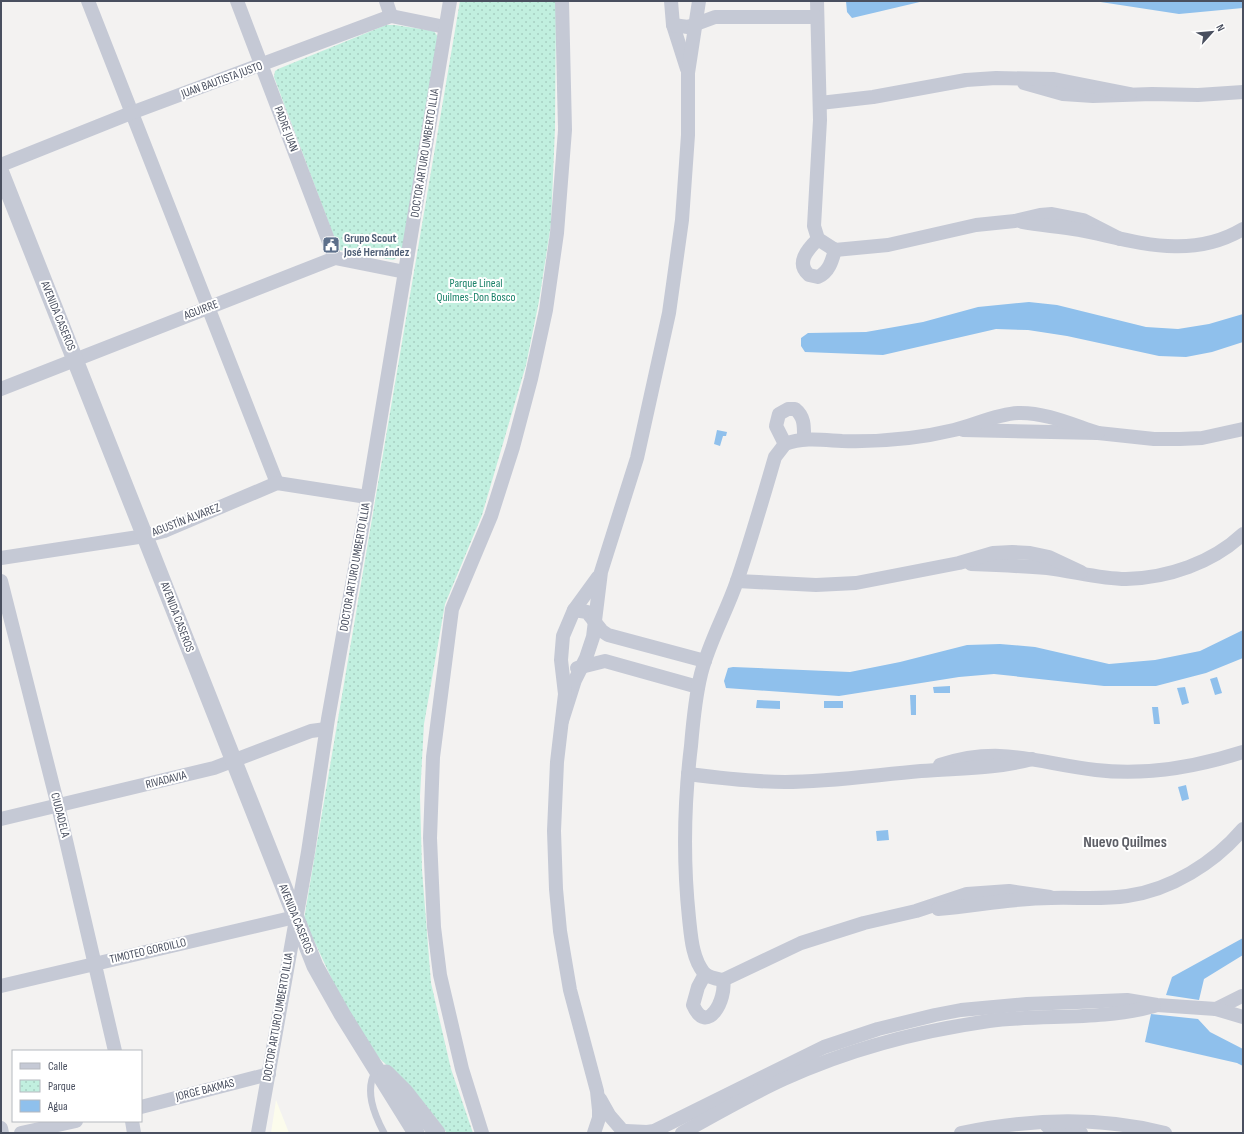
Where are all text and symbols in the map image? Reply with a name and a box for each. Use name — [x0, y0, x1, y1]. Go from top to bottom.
north arrow — [1192, 12, 1232, 52]
text: N — [1213, 22, 1228, 33]
street label: JUAN BAUTISTA JUSTO — [178, 58, 265, 102]
street label: DOCTOR ARTURO UMBERTO ILLIA — [407, 87, 443, 219]
street label: PADRE JUAN — [270, 104, 302, 154]
place label: Grupo Scout José Hernández — [343, 231, 410, 260]
public building icon: Grupo Scout José Hernández — [321, 235, 341, 255]
park label: Parque Lineal Quilmes-Don Bosco — [437, 276, 515, 305]
street label: AVENIDA CASEROS — [37, 278, 79, 353]
street label: AGUIRRE — [181, 297, 220, 324]
street label: AGUSTÍN ÁLVAREZ — [149, 500, 222, 540]
street label: DOCTOR ARTURO UMBERTO ILLIA — [336, 501, 374, 632]
street label: AVENIDA CASEROS — [156, 579, 197, 654]
street label: RIVADAVIA — [144, 767, 189, 792]
street label: CIUDADELA — [47, 791, 73, 840]
district label: Nuevo Quilmes — [1083, 833, 1167, 852]
street label: AVENIDA CASEROS — [275, 881, 317, 956]
street label: TIMOTEO GORDILLO — [108, 935, 188, 967]
street label: DOCTOR ARTURO UMBERTO ILLIA — [259, 951, 297, 1082]
legend — [12, 1050, 142, 1122]
text: Calle — [48, 1059, 68, 1074]
street label: JORGE BAKMAS — [173, 1075, 236, 1105]
text: Parque — [48, 1079, 76, 1094]
text: Agua — [47, 1099, 68, 1114]

